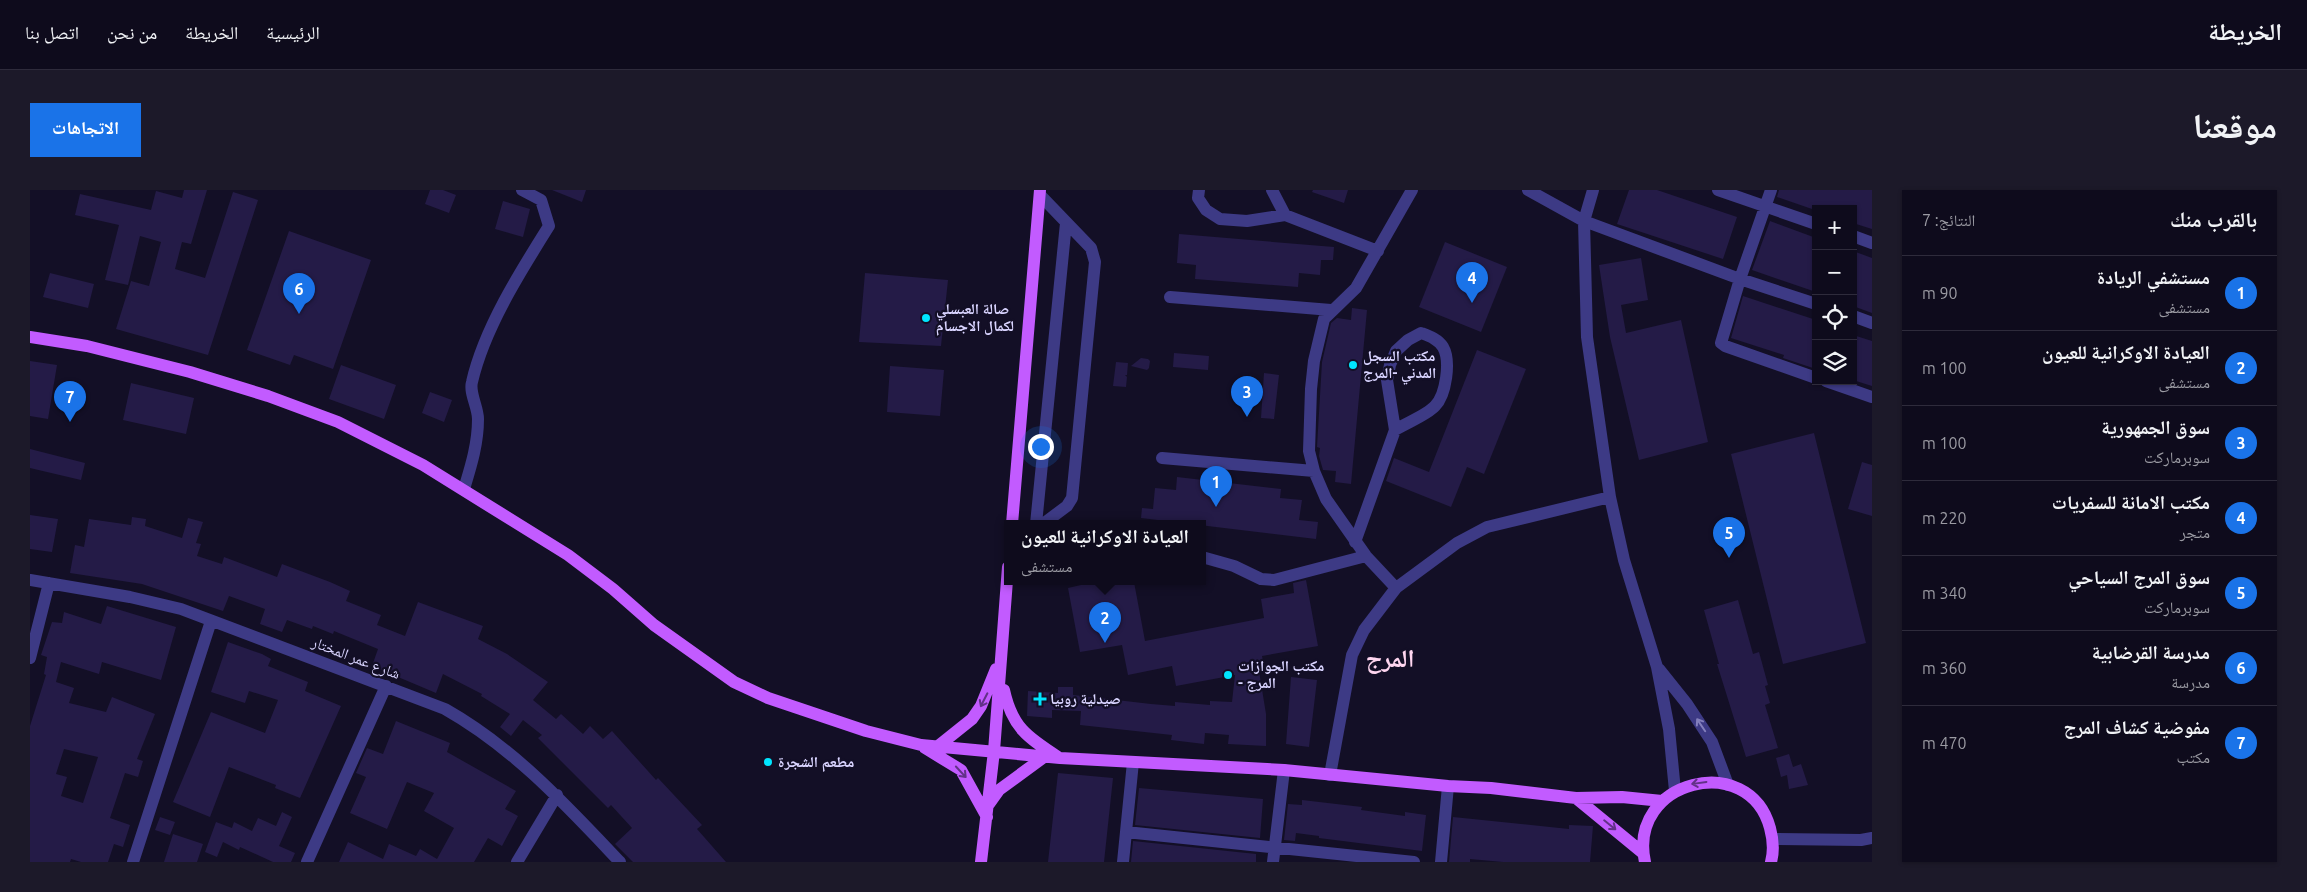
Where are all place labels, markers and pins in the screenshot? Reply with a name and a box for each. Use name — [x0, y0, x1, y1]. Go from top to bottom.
pin: 4 — [1456, 262, 1488, 303]
pin: 6 — [283, 273, 315, 314]
place label: صالة العبسلي لكمال الاجسام — [936, 300, 1014, 336]
marker: صالة العبسلي لكمال الاجسام — [920, 312, 932, 324]
place label: مكتب السجل المدني -المرج — [1363, 347, 1436, 385]
marker: مكتب السجل المدني -المرج — [1347, 359, 1359, 371]
pin: 3 — [1231, 376, 1263, 417]
pin: 7 — [54, 381, 86, 422]
pin: 1 — [1200, 466, 1232, 507]
pin: 5 — [1713, 517, 1745, 558]
pin: 2 — [1089, 602, 1121, 643]
place label: مكتب الجوازات - المرج — [1238, 657, 1324, 692]
marker: مكتب الجوازات - المرج — [1222, 669, 1234, 681]
place label: صيدلية روبيا — [1050, 690, 1121, 708]
marker: صيدلية روبيا — [1034, 693, 1046, 705]
place label: مطعم الشجرة — [778, 753, 854, 772]
marker: مطعم الشجرة — [762, 756, 774, 768]

